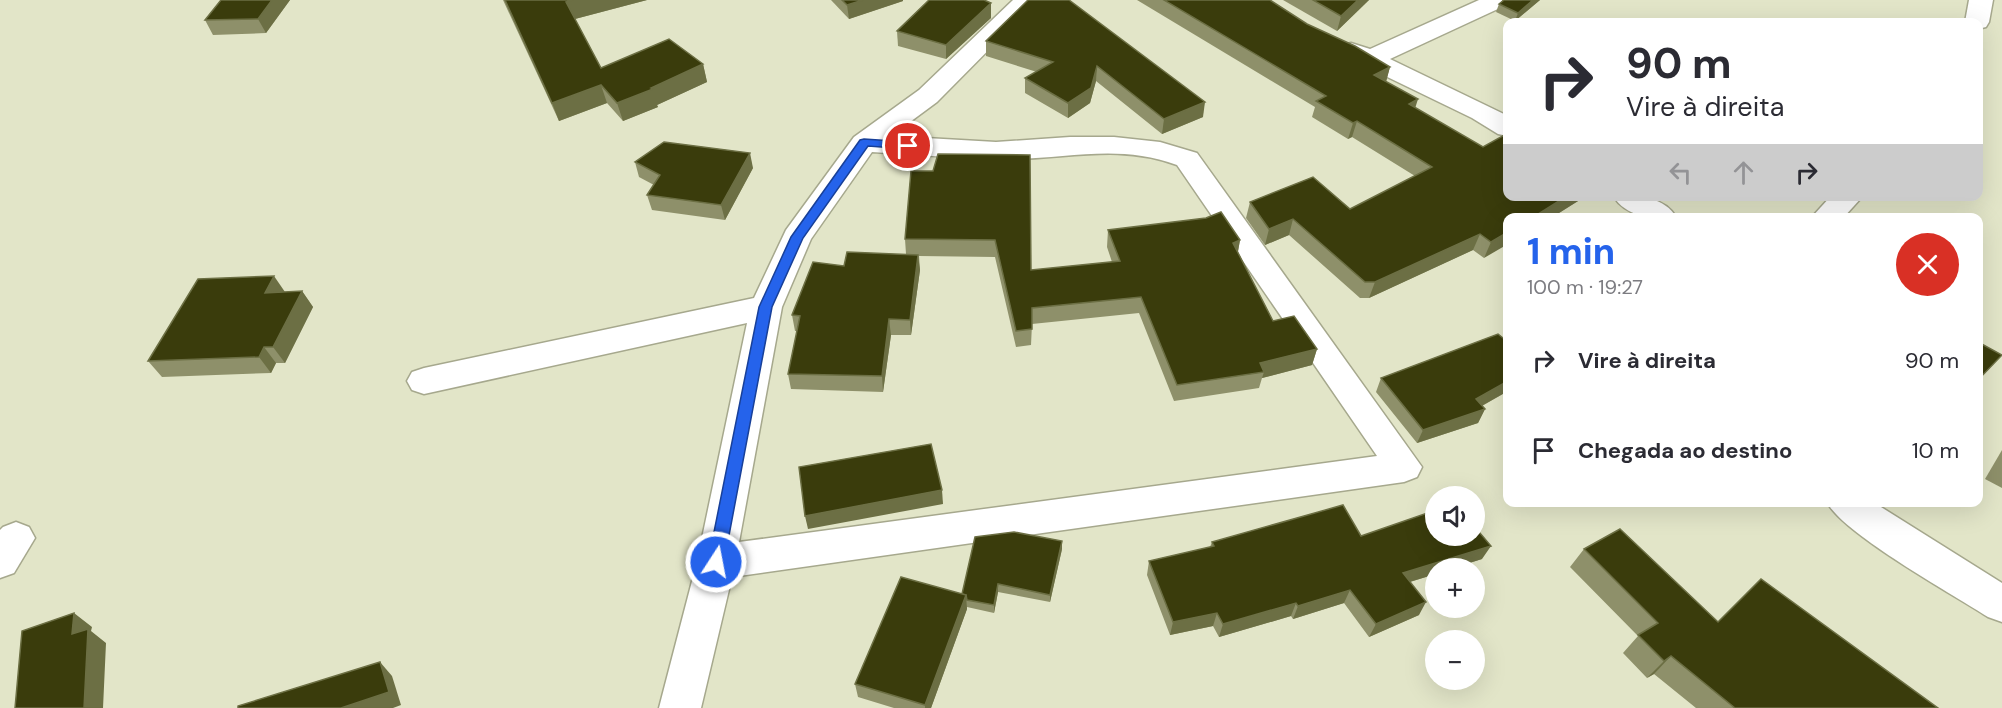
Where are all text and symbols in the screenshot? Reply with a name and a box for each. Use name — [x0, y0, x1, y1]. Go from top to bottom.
text: 90 m — [1626, 36, 1732, 91]
icon: right — [1527, 42, 1605, 120]
text: Vire à direita — [1626, 89, 1784, 124]
pin — [882, 120, 933, 171]
icon: arrive — [891, 129, 924, 162]
icon: left — [1664, 156, 1697, 189]
icon: ahead — [1727, 156, 1760, 189]
icon: right — [1790, 156, 1823, 189]
text: 1 min — [1527, 228, 1615, 275]
button: close — [1896, 233, 1959, 296]
text: 100 m · 19:27 — [1527, 274, 1643, 300]
icon: right — [1527, 344, 1560, 377]
text: Vire à direita — [1578, 346, 1716, 375]
text: 90 m — [1905, 346, 1959, 375]
icon: arrive — [1527, 434, 1560, 467]
text: Chegada ao destino — [1578, 436, 1792, 465]
text: 10 m — [1912, 436, 1959, 465]
map controls — [1425, 486, 1485, 690]
button: sound — [1425, 486, 1485, 546]
position arrow — [684, 530, 748, 594]
button: + — [1425, 558, 1485, 618]
button: − — [1425, 630, 1485, 690]

